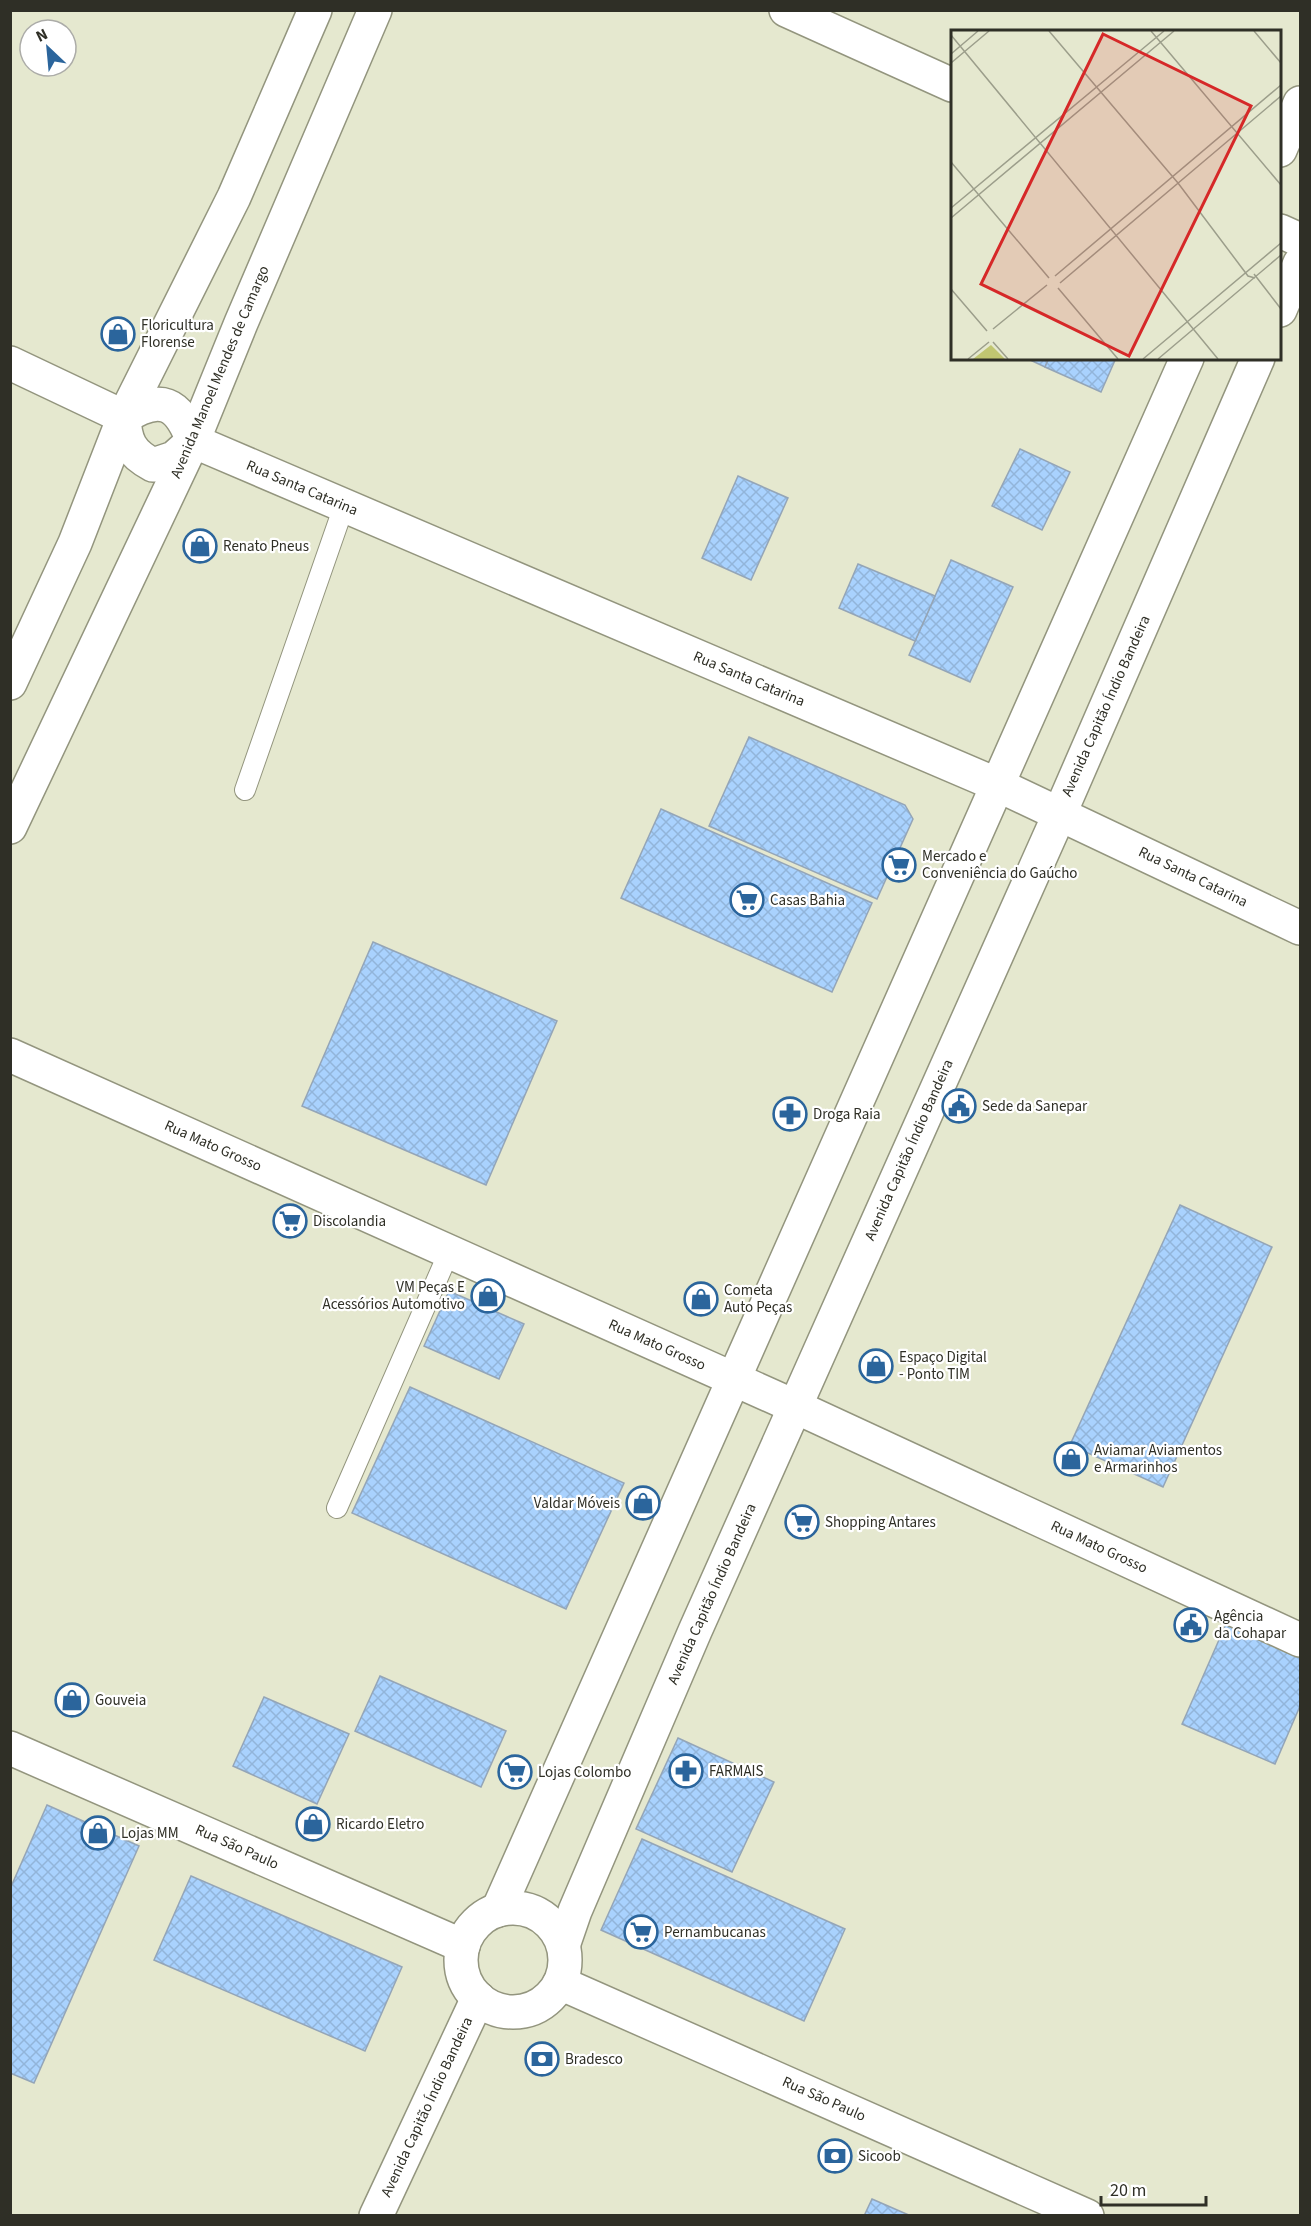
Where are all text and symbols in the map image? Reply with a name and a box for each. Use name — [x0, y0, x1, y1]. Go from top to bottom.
north arrow — [18, 18, 78, 78]
text: N — [32, 23, 51, 48]
inset map — [951, 30, 1281, 360]
street label: Avenida Manoel Mendes de Camargo — [166, 262, 274, 482]
place label: Floricultura Florense — [141, 315, 214, 353]
shop icon: Floricultura Florense — [100, 316, 136, 352]
street label: Rua Santa Catarina — [243, 455, 361, 521]
shop icon: Renato Pneus — [182, 528, 218, 564]
place label: Renato Pneus — [223, 536, 309, 557]
street label: Avenida Capitão Índio Bandeira — [1056, 612, 1156, 800]
street label: Rua Santa Catarina — [690, 646, 808, 712]
street label: Rua Santa Catarina — [1135, 841, 1251, 913]
place label: Mercado e Conveniência do Gaúcho — [922, 846, 1077, 884]
supermarket icon: Mercado e Conveniência do Gaúcho — [881, 847, 917, 883]
supermarket icon: Casas Bahia — [729, 882, 765, 918]
place label: Casas Bahia — [770, 890, 845, 911]
street label: Avenida Capitão Índio Bandeira — [859, 1056, 959, 1244]
public building icon: Sede da Sanepar — [941, 1088, 977, 1124]
pharmacy icon: Droga Raia — [772, 1096, 808, 1132]
place label: Sede da Sanepar — [982, 1096, 1088, 1117]
place label: Droga Raia — [813, 1104, 881, 1125]
street label: Rua Mato Grosso — [161, 1115, 265, 1177]
supermarket icon: Discolandia — [272, 1203, 308, 1239]
place label: Discolandia — [313, 1211, 386, 1232]
place label: VM Peças E Acessórios Automotivo — [323, 1277, 465, 1315]
shop icon: VM Peças E Acessórios Automotivo — [470, 1278, 506, 1314]
place label: Cometa Auto Peças — [724, 1280, 792, 1318]
shop icon: Cometa Auto Peças — [683, 1281, 719, 1317]
street label: Rua Mato Grosso — [605, 1314, 709, 1376]
place label: Espaço Digital - Ponto TIM — [899, 1347, 987, 1385]
shop icon: Espaço Digital - Ponto TIM — [858, 1348, 894, 1384]
place label: Aviamar Aviamentos e Armarinhos — [1094, 1440, 1222, 1478]
shop icon: Aviamar Aviamentos e Armarinhos — [1053, 1441, 1089, 1477]
shop icon: Valdar Móveis — [625, 1485, 661, 1521]
place label: Valdar Móveis — [534, 1493, 620, 1514]
street label: Avenida Capitão Índio Bandeira — [662, 1500, 762, 1688]
supermarket icon: Shopping Antares — [784, 1504, 820, 1540]
place label: Shopping Antares — [825, 1512, 936, 1533]
street label: Rua Mato Grosso — [1047, 1515, 1151, 1579]
place label: Agência da Cohapar — [1214, 1606, 1287, 1644]
public building icon: Agência da Cohapar — [1173, 1607, 1209, 1643]
shop icon: Gouveia — [54, 1682, 90, 1718]
place label: Gouveia — [95, 1690, 146, 1711]
pharmacy icon: FARMAIS — [668, 1753, 704, 1789]
supermarket icon: Lojas Colombo — [497, 1754, 533, 1790]
place label: FARMAIS — [709, 1761, 764, 1782]
place label: Lojas Colombo — [538, 1762, 631, 1783]
shop icon: Ricardo Eletro — [295, 1806, 331, 1842]
place label: Ricardo Eletro — [336, 1814, 424, 1835]
shop icon: Lojas MM — [80, 1815, 116, 1851]
street label: Rua São Paulo — [192, 1819, 282, 1875]
place label: Lojas MM — [121, 1823, 179, 1844]
supermarket icon: Pernambucanas — [623, 1914, 659, 1950]
place label: Pernambucanas — [664, 1922, 766, 1943]
street label: Avenida Capitão Índio Bandeira — [376, 2013, 478, 2201]
bank icon: Bradesco — [524, 2041, 560, 2077]
place label: Bradesco — [565, 2049, 623, 2070]
street label: Rua São Paulo — [779, 2071, 869, 2127]
bank icon: Sicoob — [817, 2138, 853, 2174]
place label: Sicoob — [858, 2146, 901, 2167]
scale bar — [1101, 2169, 1206, 2207]
text: 20 m — [1110, 2178, 1146, 2203]

